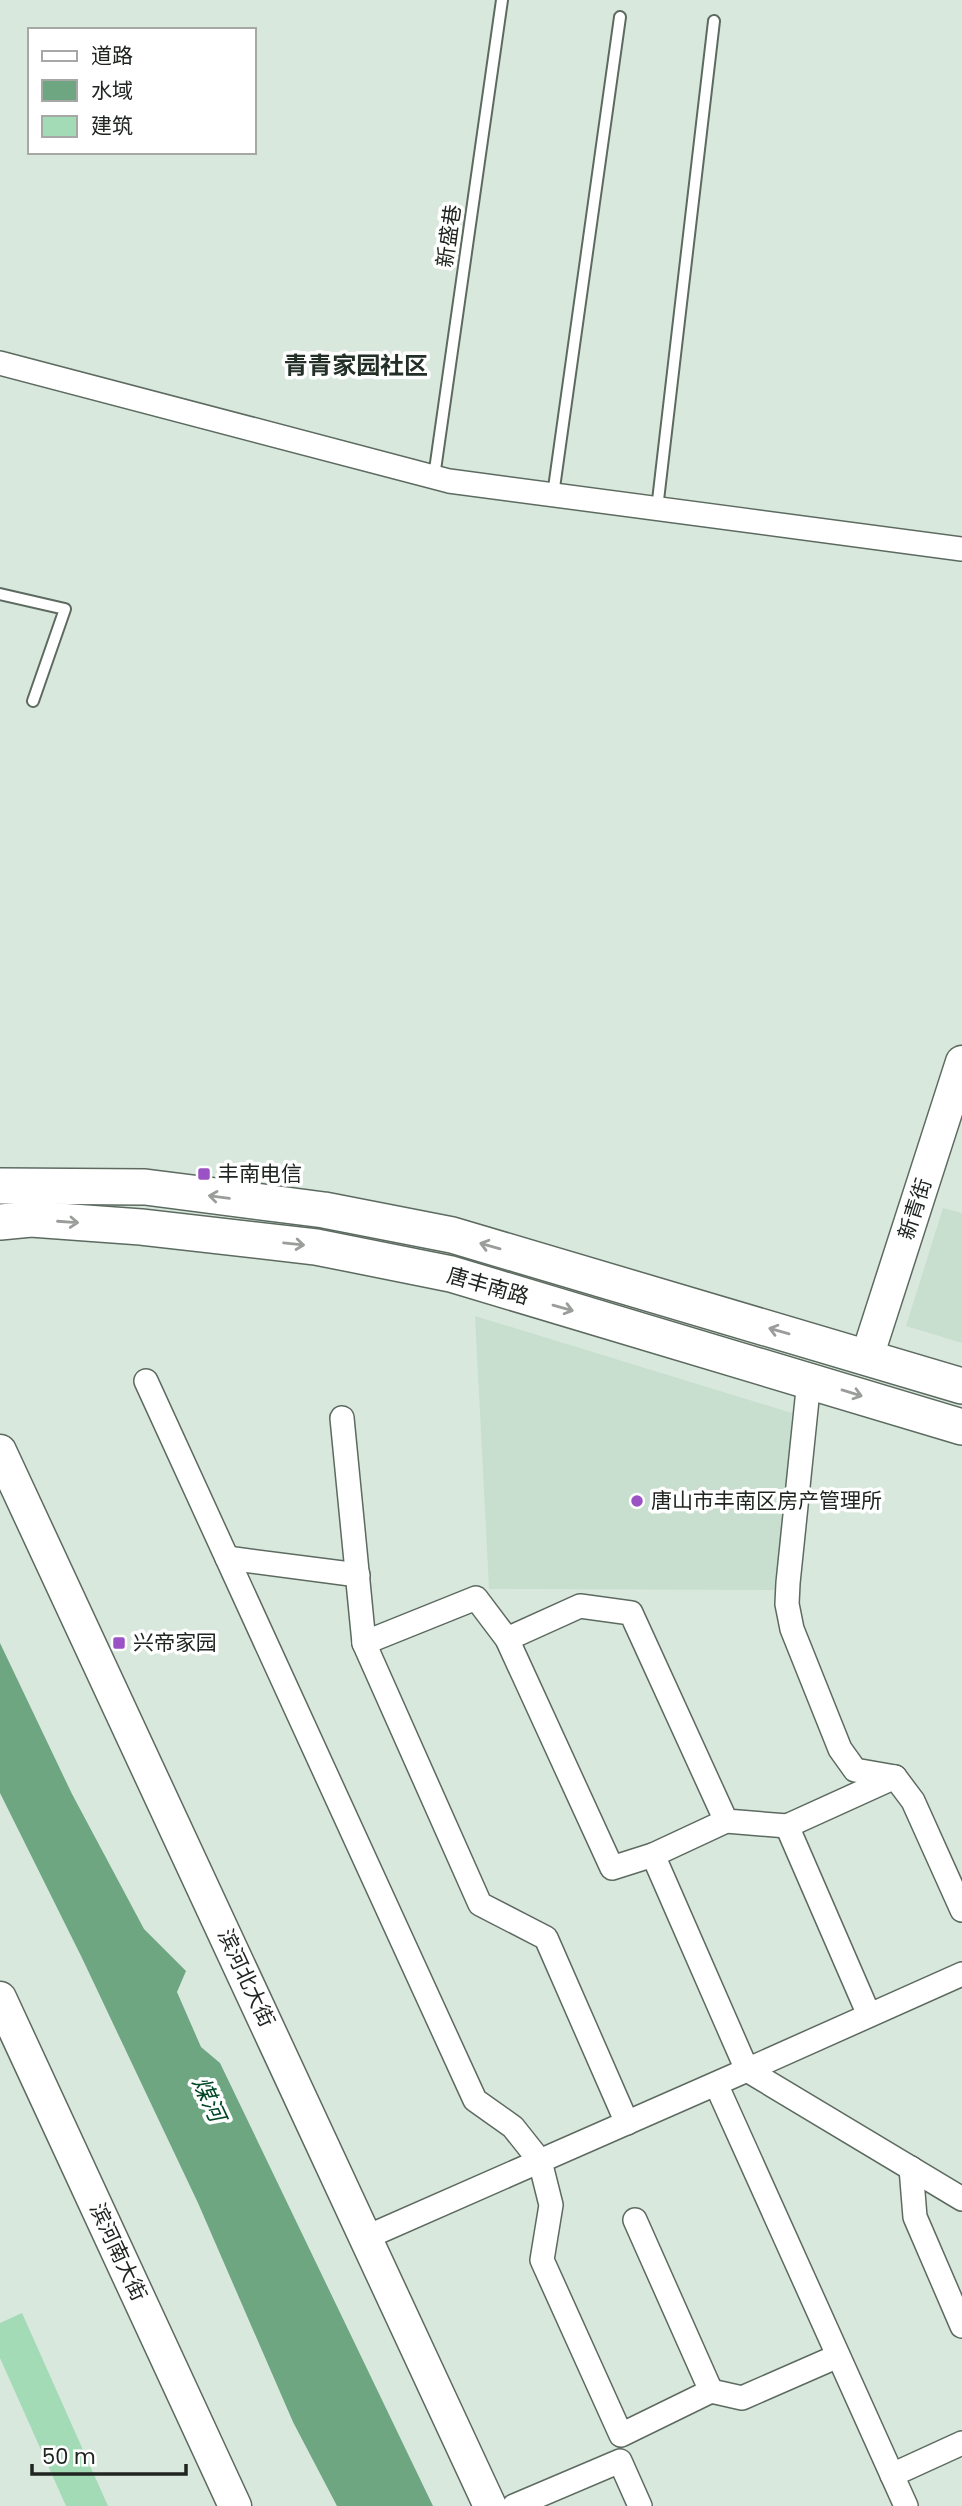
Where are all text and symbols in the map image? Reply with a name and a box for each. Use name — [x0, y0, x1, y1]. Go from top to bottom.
legend — [28, 28, 256, 154]
text: 道路 — [91, 41, 133, 70]
text: 水域 — [91, 76, 133, 105]
text: 建筑 — [91, 111, 133, 140]
street label: 新盛巷 — [430, 203, 467, 269]
district label: 青青家园社区 — [284, 349, 428, 382]
place label: 丰南电信 — [218, 1159, 302, 1188]
marker: 丰南电信 — [196, 1166, 212, 1182]
street label: 新青街 — [891, 1174, 938, 1243]
one-way arrow — [208, 1190, 231, 1203]
one-way arrow — [56, 1216, 79, 1229]
one-way arrow — [283, 1238, 305, 1251]
one-way arrow — [480, 1239, 502, 1252]
street label: 唐丰南路 — [444, 1260, 533, 1311]
one-way arrow — [552, 1302, 574, 1315]
one-way arrow — [769, 1323, 791, 1336]
one-way arrow — [840, 1388, 862, 1401]
place label: 唐山市丰南区房产管理所 — [651, 1486, 882, 1515]
marker: 唐山市丰南区房产管理所 — [629, 1493, 645, 1509]
place label: 兴帝家园 — [133, 1628, 217, 1657]
marker: 兴帝家园 — [111, 1635, 127, 1651]
street label: 滨河北大街 — [211, 1924, 282, 2031]
water label: 煤河 — [185, 2071, 235, 2130]
street label: 滨河南大街 — [83, 2198, 154, 2305]
scale bar — [32, 2432, 186, 2476]
text: 50 m — [42, 2442, 96, 2471]

